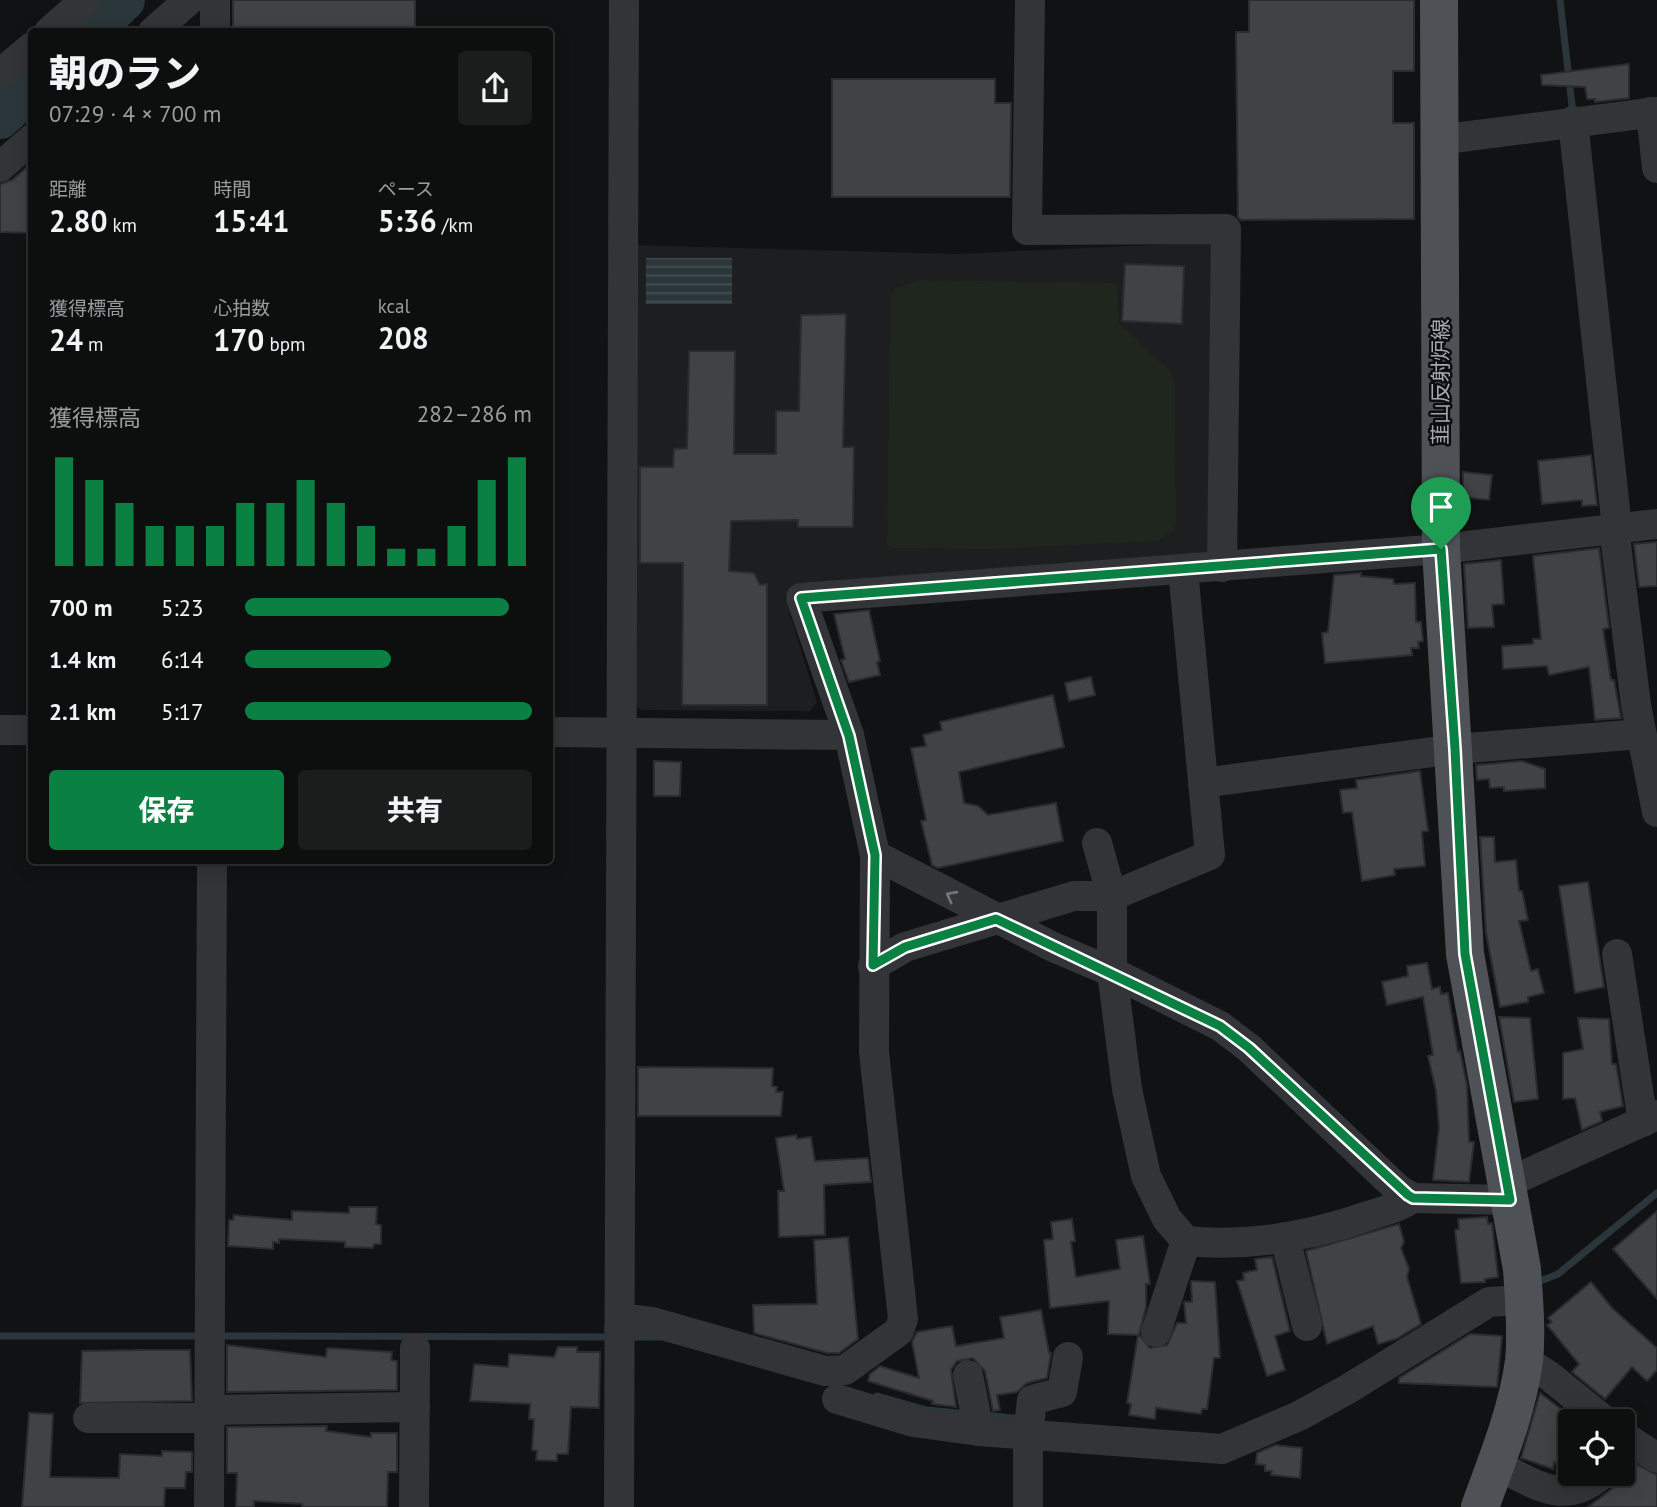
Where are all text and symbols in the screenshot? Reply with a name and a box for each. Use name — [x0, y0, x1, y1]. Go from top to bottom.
text: 朝のラン — [49, 48, 201, 97]
button: share — [458, 51, 532, 125]
text: 07:29 · 4 × 700 m — [49, 99, 221, 128]
text: 距離 — [49, 177, 87, 201]
text: 時間 — [213, 177, 251, 201]
text: ペース — [378, 177, 434, 201]
text: 2.80 — [49, 201, 107, 240]
text: 15:41 — [213, 201, 289, 240]
text: 5:36 — [378, 201, 437, 240]
text: km — [107, 213, 137, 237]
text: /km — [437, 213, 473, 237]
text: kcal — [378, 294, 410, 318]
text: 獲得標高 — [49, 296, 125, 320]
text: 心拍数 — [213, 296, 270, 320]
text: 208 — [378, 318, 429, 357]
street label: 韮山反射炉線 — [1427, 319, 1454, 445]
text: 24 — [49, 320, 83, 359]
text: 170 — [213, 320, 264, 359]
text: m — [83, 332, 104, 356]
text: bpm — [264, 332, 305, 356]
text: 282–286 m — [417, 399, 532, 428]
text: 獲得標高 — [49, 403, 141, 432]
pin — [1411, 477, 1471, 549]
icon: arrive — [1422, 488, 1460, 526]
text: 700 m — [49, 593, 112, 622]
text: 5:23 — [161, 593, 204, 622]
text: 1.4 km — [49, 645, 116, 674]
text: 6:14 — [161, 645, 204, 674]
text: 2.1 km — [49, 697, 116, 726]
text: 5:17 — [161, 697, 204, 726]
button: 保存 — [49, 770, 284, 850]
button: 共有 — [298, 770, 532, 850]
one-way arrow — [946, 891, 958, 904]
map controls — [1558, 1409, 1635, 1486]
button: locate — [1558, 1409, 1635, 1486]

